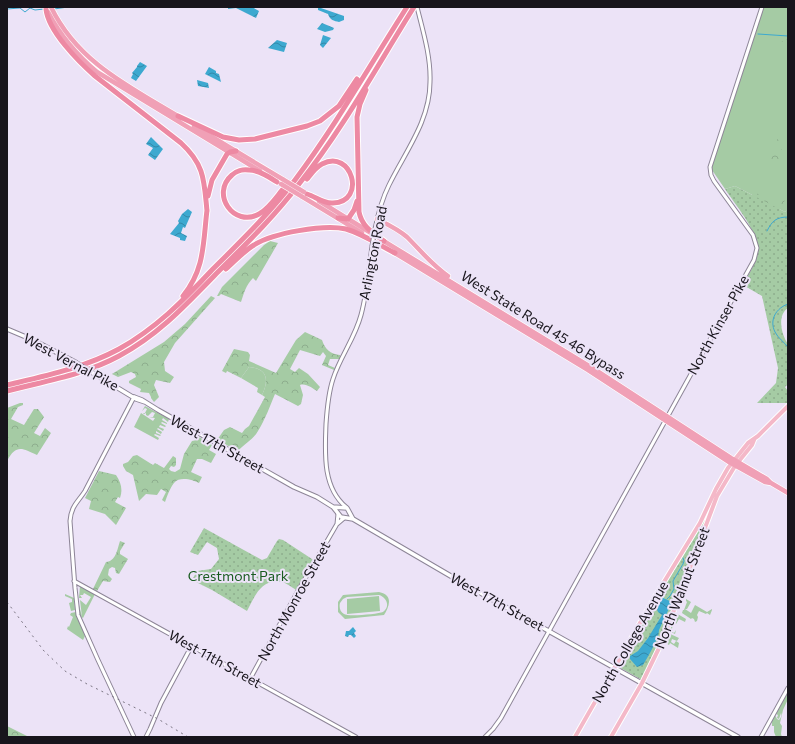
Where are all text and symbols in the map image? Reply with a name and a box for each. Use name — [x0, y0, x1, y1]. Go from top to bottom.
street label: Arlington Road — [355, 204, 390, 301]
street label: West State Road 45 46 Bypass — [458, 267, 629, 382]
street label: North Kinser Pike — [683, 272, 752, 377]
street label: West Vernal Pike — [21, 329, 122, 394]
street label: West 17th Street — [167, 411, 267, 477]
street label: North Walnut Street — [650, 524, 713, 651]
street label: North Monroe Street — [254, 538, 334, 664]
park label: Crestmont Park — [188, 567, 289, 584]
street label: West 17th Street — [447, 569, 547, 635]
street label: North College Avenue — [588, 578, 671, 706]
street label: West 11th Street — [166, 626, 265, 691]

